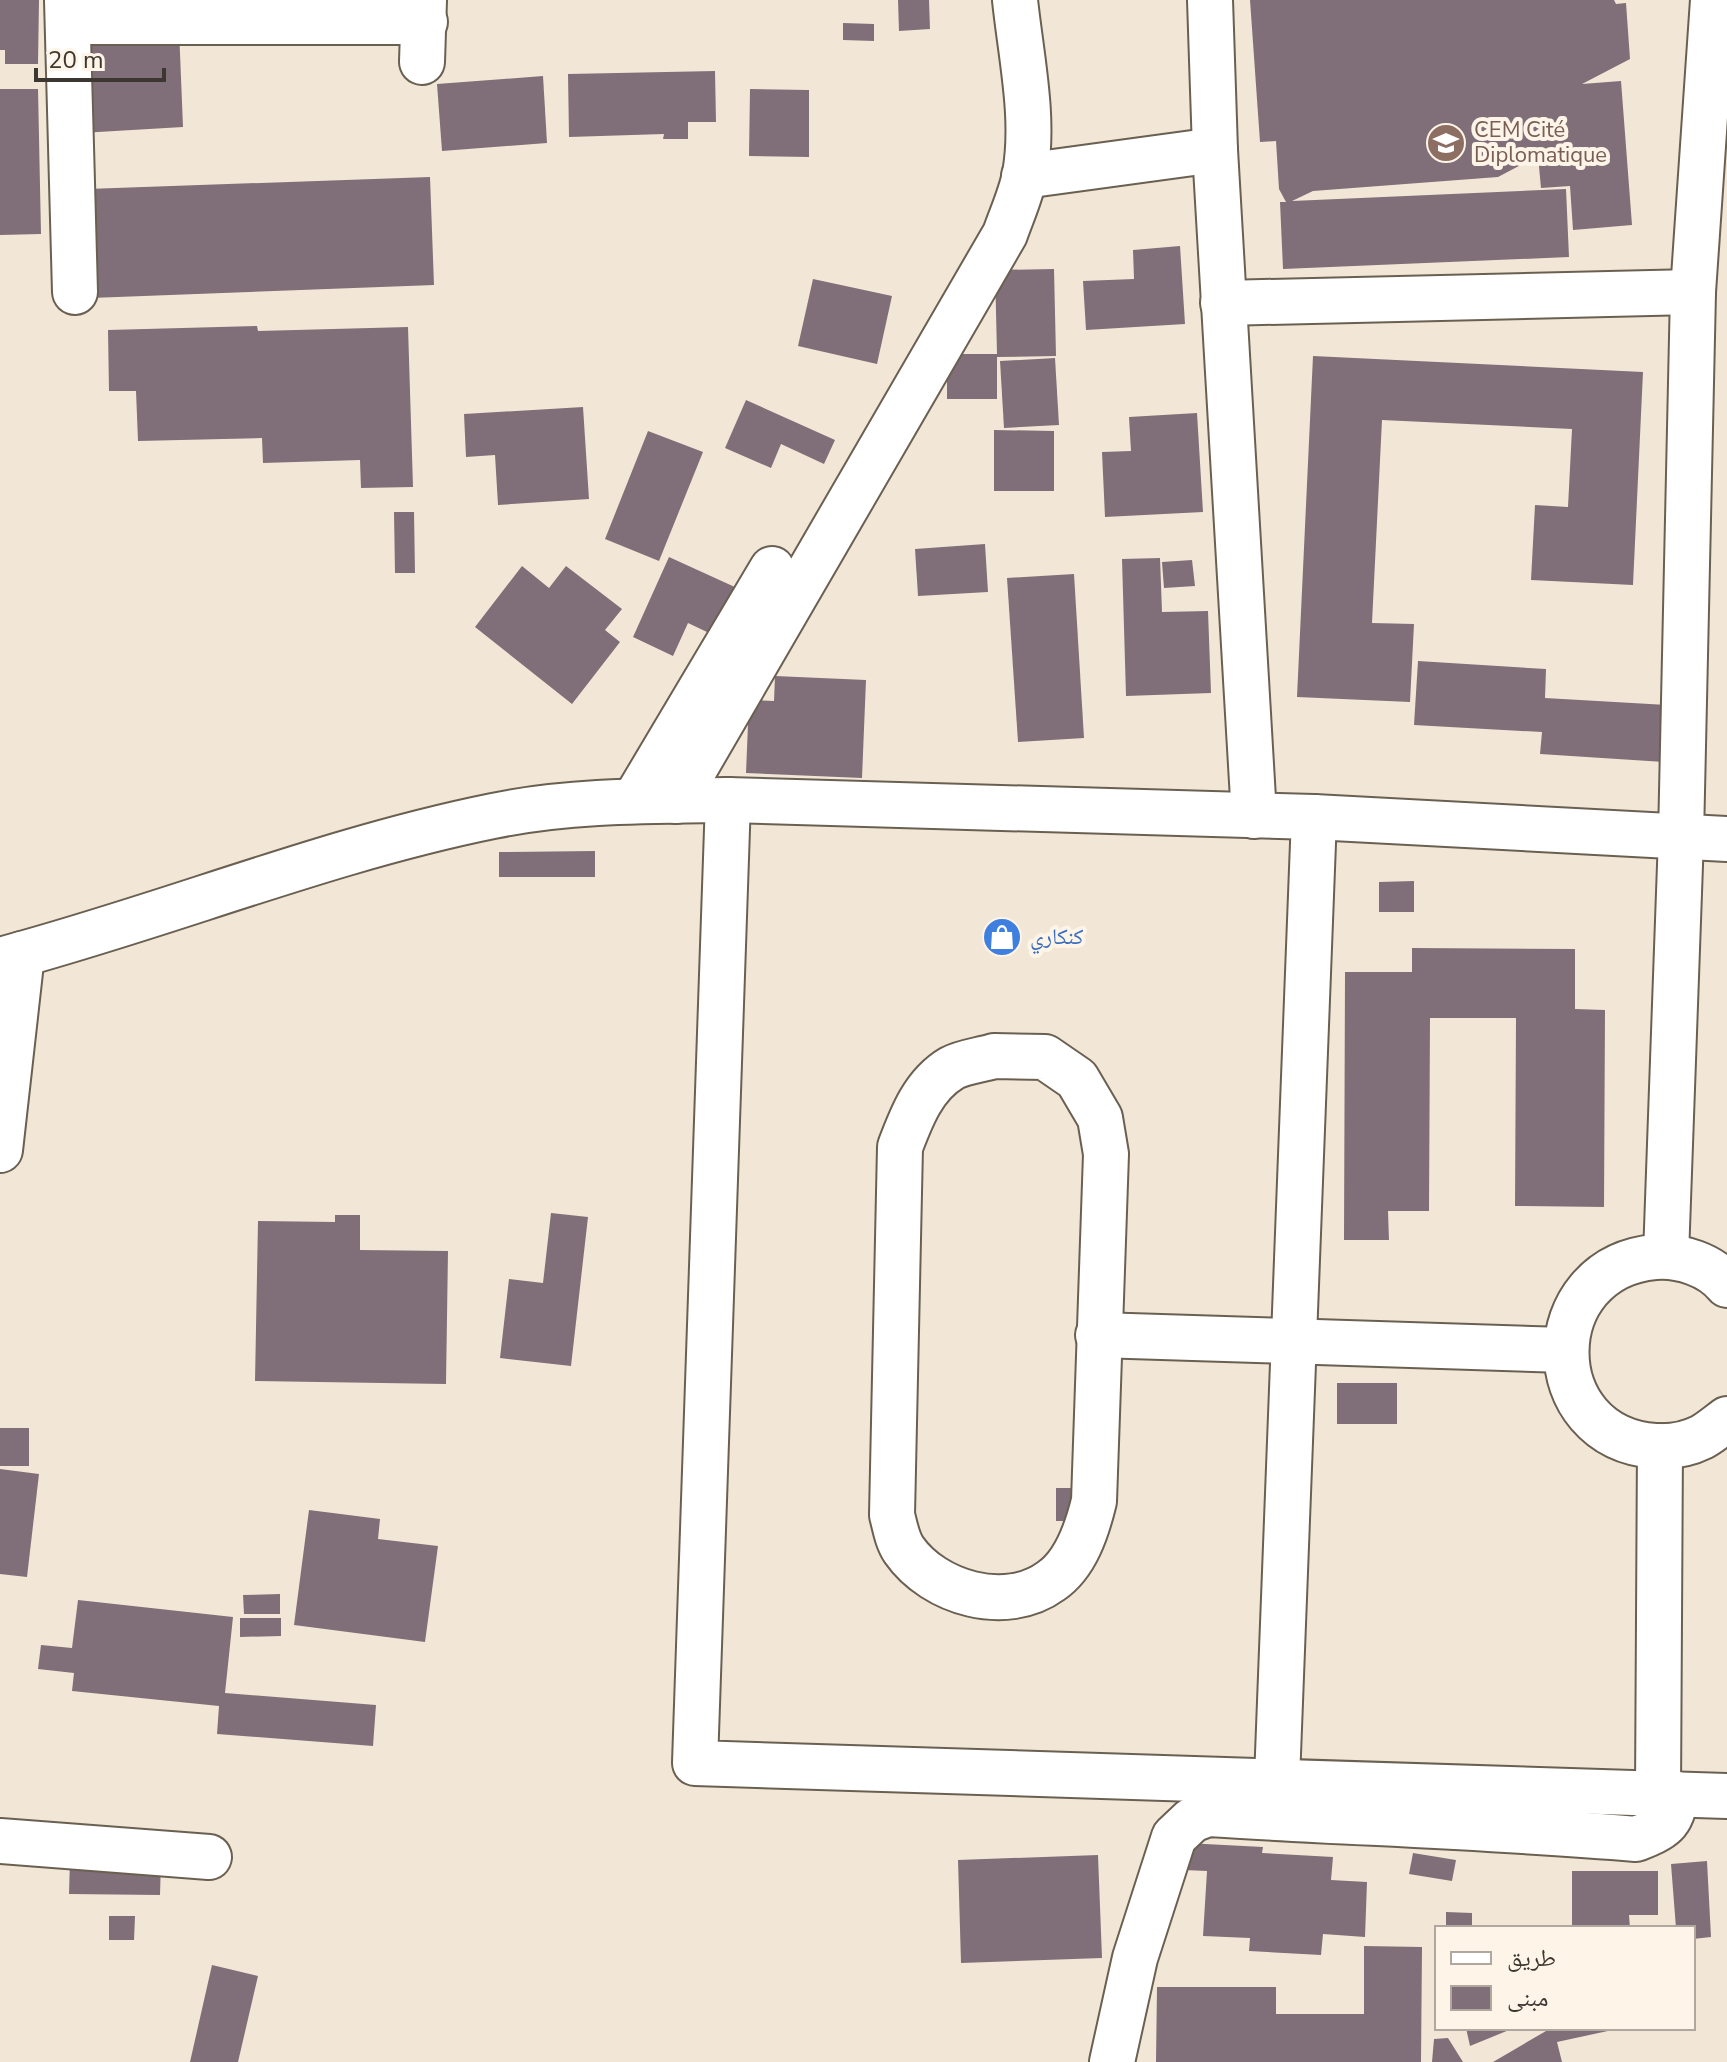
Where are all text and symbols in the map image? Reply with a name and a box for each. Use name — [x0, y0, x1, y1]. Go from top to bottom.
scale bar — [36, 32, 164, 82]
text: 20 m — [48, 44, 104, 76]
place label: CEM Cité Diplomatique — [1474, 115, 1607, 170]
school or university icon: CEM Cité Diplomatique — [1425, 122, 1467, 164]
shop icon: كنكاري — [981, 916, 1023, 958]
place label: كنكاري — [1030, 922, 1083, 954]
legend — [1435, 1926, 1695, 2030]
text: طريق — [1507, 1942, 1556, 1974]
text: مبنى — [1507, 1982, 1548, 2014]

